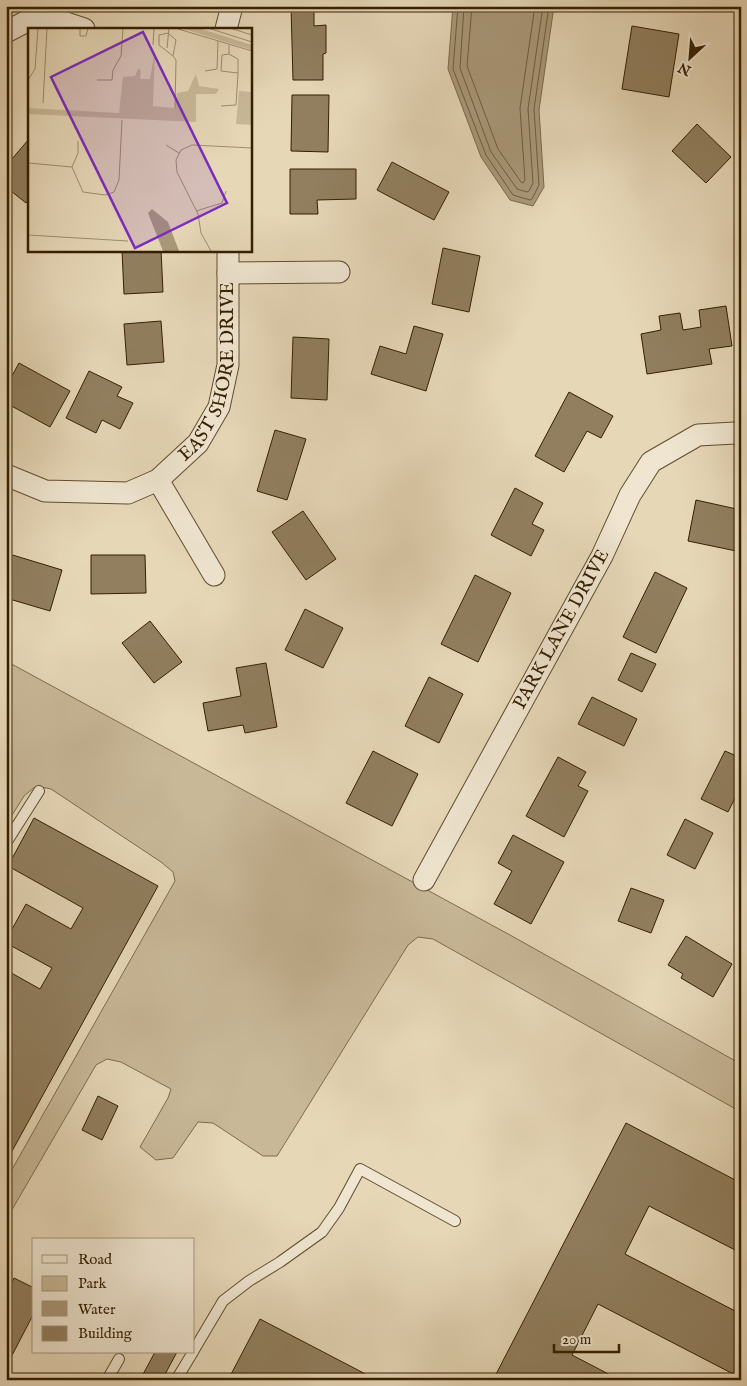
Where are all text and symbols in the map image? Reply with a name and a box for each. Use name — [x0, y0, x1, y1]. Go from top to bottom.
inset map — [28, 28, 251, 251]
north arrow — [664, 32, 714, 82]
text: N — [675, 58, 695, 80]
street label: EAST SHORE DRIVE — [173, 282, 240, 467]
street label: PARK LANE DRIVE — [508, 545, 615, 714]
legend — [32, 1238, 195, 1354]
text: Road — [78, 1250, 113, 1269]
text: Park — [78, 1274, 108, 1293]
text: Water — [78, 1300, 116, 1319]
scale bar — [554, 1321, 620, 1353]
text: Building — [78, 1324, 133, 1343]
text: 20 m — [562, 1330, 592, 1349]

